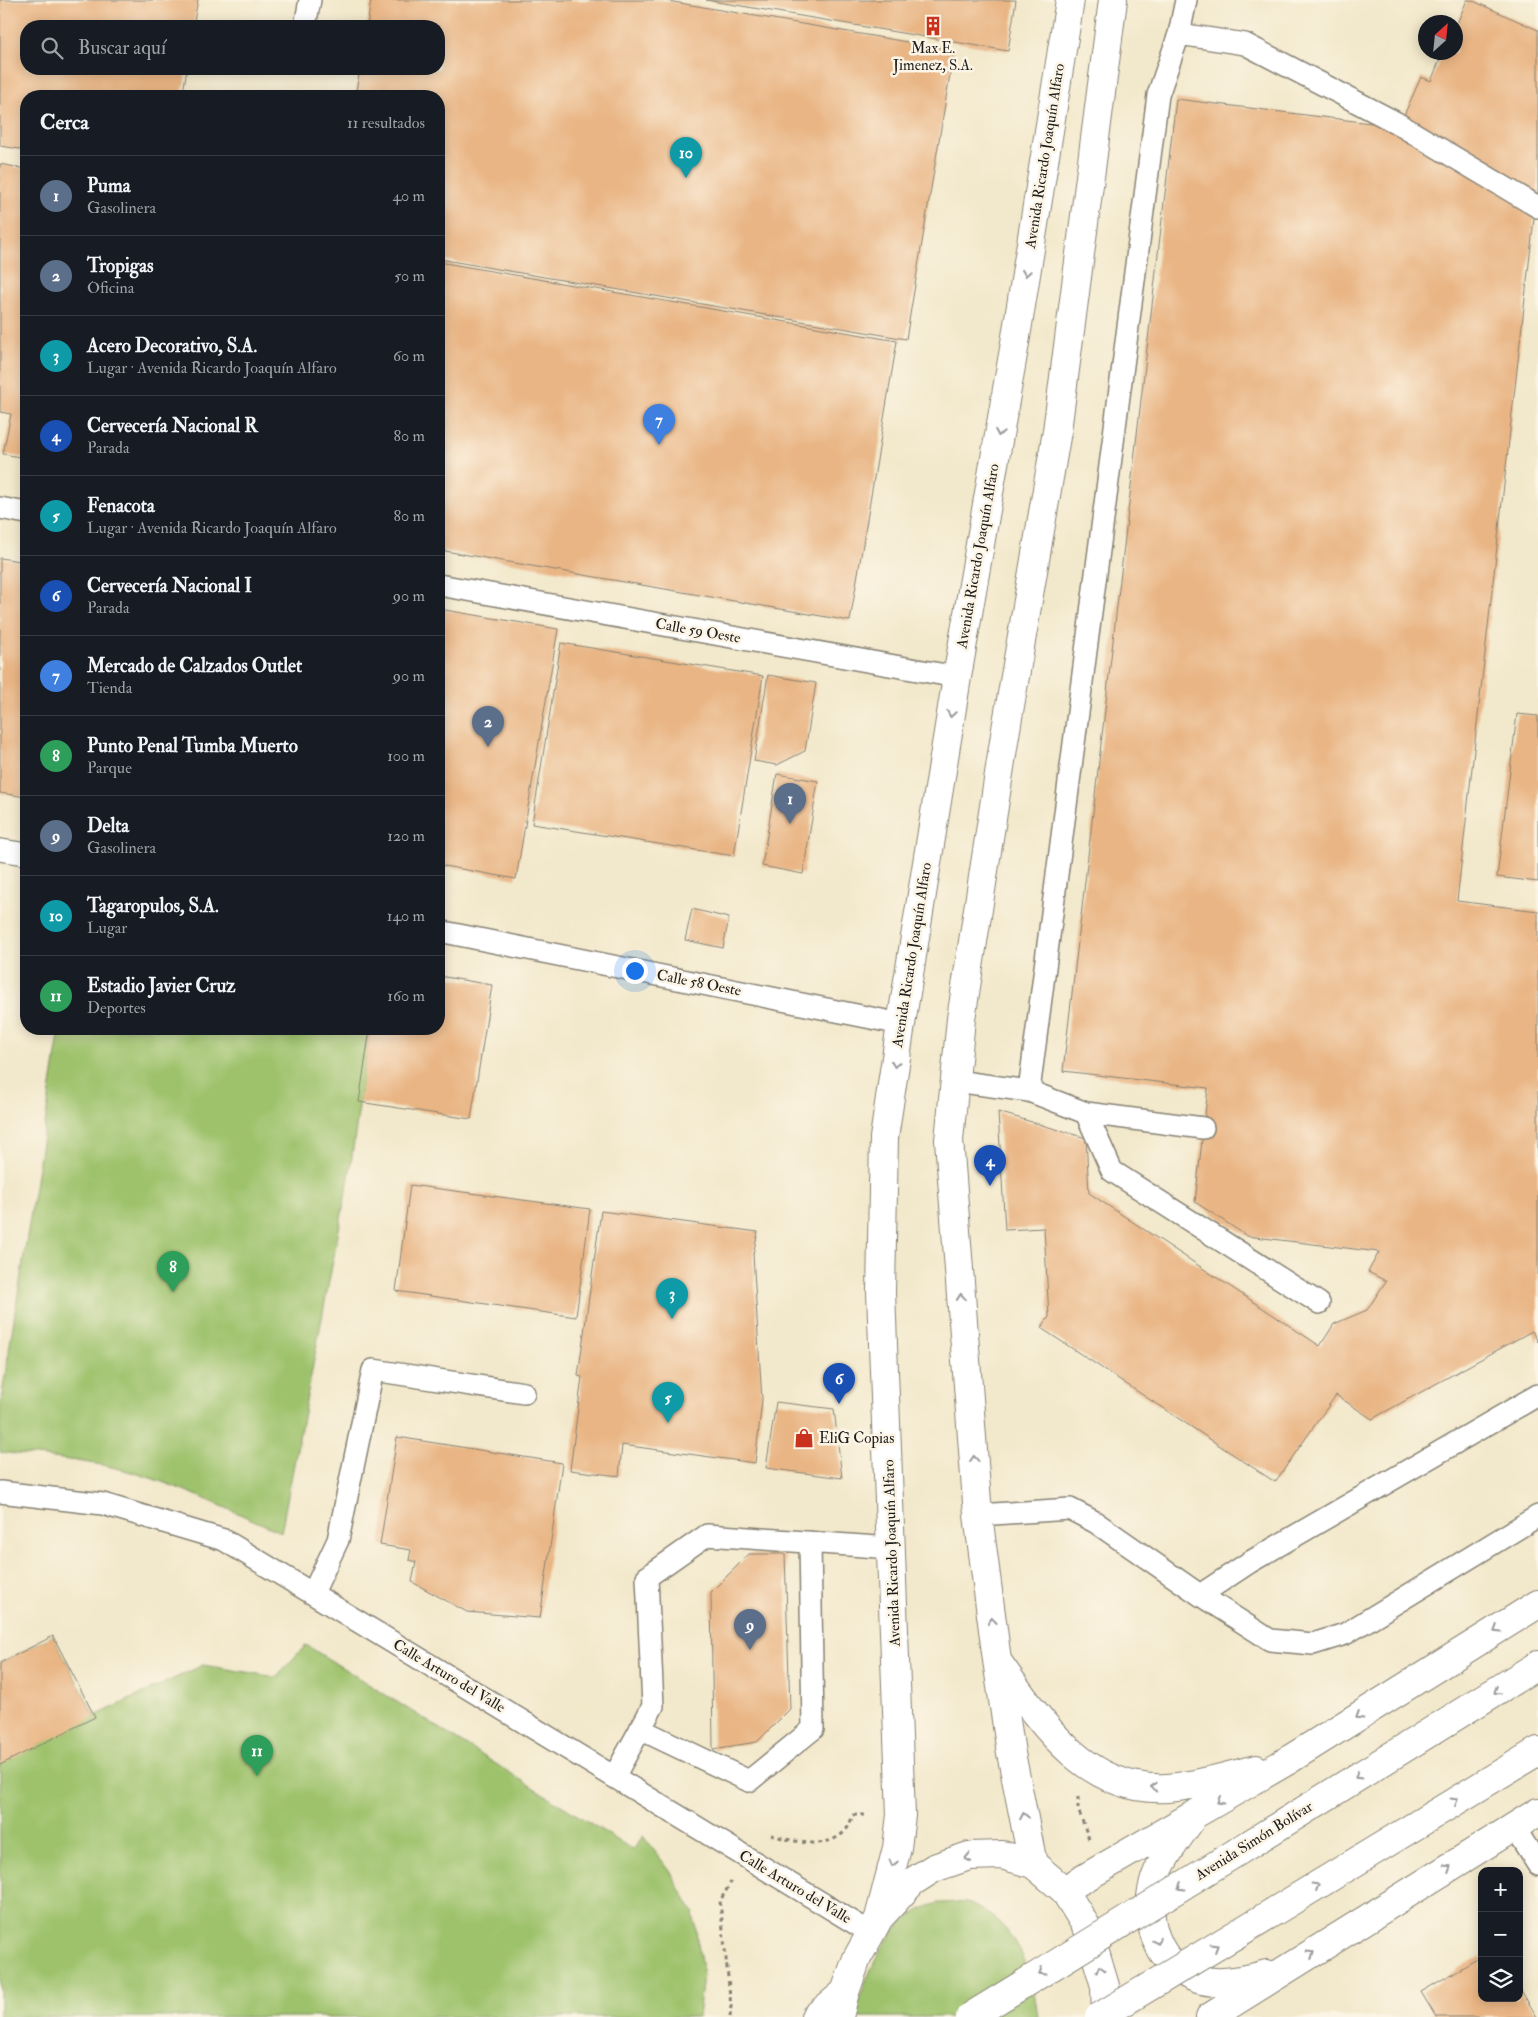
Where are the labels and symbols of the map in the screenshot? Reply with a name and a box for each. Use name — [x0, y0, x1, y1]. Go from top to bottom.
building icon: Max E. Jimenez, S.A. — [922, 15, 944, 37]
north arrow — [1418, 15, 1463, 60]
place label: Max E. Jimenez, S.A. — [892, 39, 973, 76]
street label: Avenida Ricardo Joaquín Alfaro — [1021, 62, 1070, 251]
pin: 10 — [670, 137, 702, 178]
one-way arrow — [1022, 268, 1032, 277]
pin: 7 — [643, 404, 675, 445]
one-way arrow — [995, 429, 1005, 437]
street label: Avenida Ricardo Joaquín Alfaro — [952, 462, 1005, 651]
street label: Calle 59 Oeste — [654, 614, 742, 648]
pin: 2 — [472, 706, 504, 747]
one-way arrow — [946, 709, 956, 718]
pin: 1 — [774, 783, 806, 824]
street label: Avenida Ricardo Joaquín Alfaro — [888, 861, 937, 1050]
your location — [622, 958, 648, 984]
street label: Calle 58 Oeste — [655, 965, 743, 1001]
one-way arrow — [890, 1061, 901, 1069]
pin: 4 — [974, 1145, 1006, 1186]
pin: 8 — [157, 1251, 189, 1292]
pin: 3 — [656, 1278, 688, 1319]
one-way arrow — [956, 1293, 967, 1301]
pin: 6 — [823, 1363, 855, 1404]
pin: 5 — [652, 1382, 684, 1423]
shop icon: EliG Copias — [793, 1427, 815, 1449]
place label: EliG Copias — [819, 1429, 894, 1449]
one-way arrow — [969, 1455, 980, 1463]
street label: Avenida Ricardo Joaquín Alfaro — [879, 1459, 906, 1648]
pin: 9 — [734, 1609, 766, 1650]
one-way arrow — [987, 1617, 998, 1625]
one-way arrow — [1493, 1624, 1502, 1634]
street label: Calle Arturo del Valle — [389, 1635, 509, 1717]
one-way arrow — [1493, 1684, 1502, 1694]
one-way arrow — [1355, 1710, 1364, 1720]
pin: 11 — [241, 1735, 273, 1776]
one-way arrow — [1355, 1770, 1364, 1780]
one-way arrow — [1150, 1782, 1158, 1793]
one-way arrow — [1217, 1794, 1226, 1804]
street label: Avenida Simón Bolívar — [1191, 1797, 1317, 1885]
one-way arrow — [1450, 1798, 1459, 1808]
one-way arrow — [1019, 1811, 1029, 1820]
street label: Calle Arturo del Valle — [735, 1846, 855, 1928]
one-way arrow — [963, 1852, 972, 1863]
one-way arrow — [888, 1858, 899, 1867]
one-way arrow — [1443, 1864, 1452, 1874]
one-way arrow — [1177, 1880, 1186, 1890]
one-way arrow — [1311, 1882, 1320, 1892]
one-way arrow — [1151, 1936, 1161, 1945]
one-way arrow — [1210, 1943, 1219, 1953]
one-way arrow — [1305, 1951, 1314, 1960]
one-way arrow — [1095, 1965, 1105, 1974]
one-way arrow — [1039, 1966, 1048, 1976]

